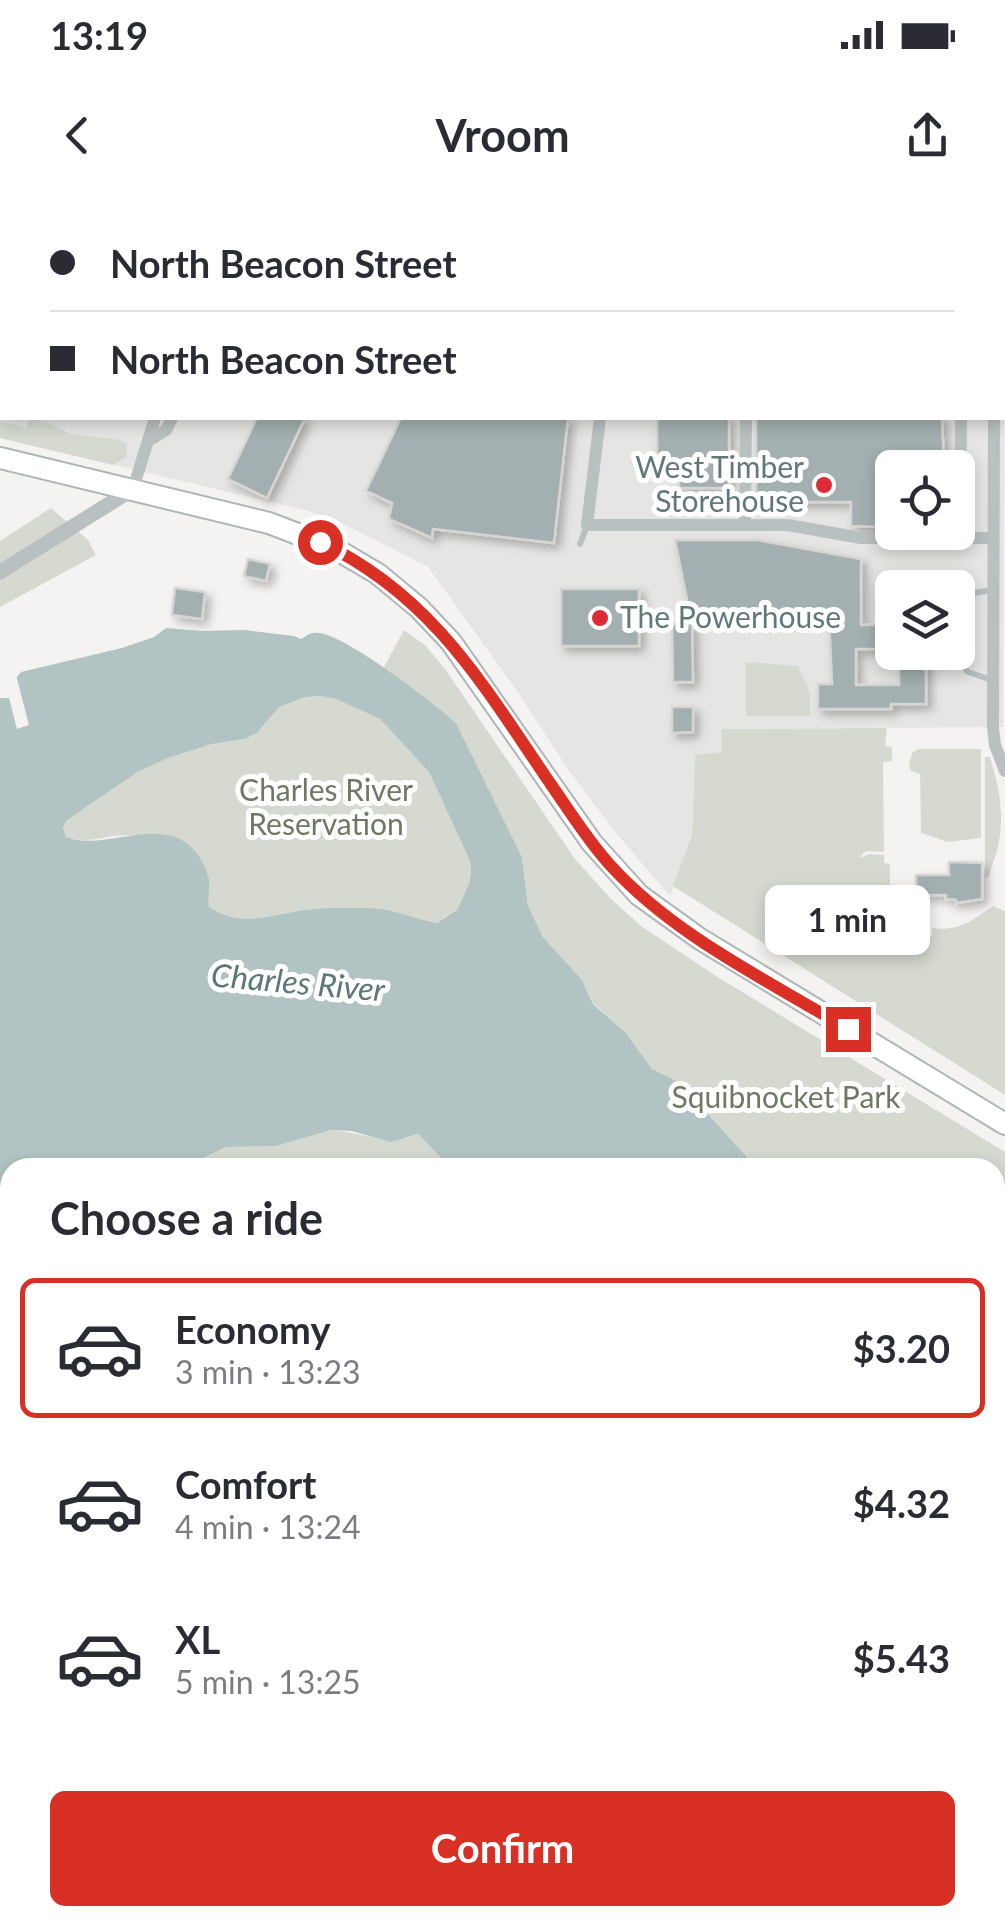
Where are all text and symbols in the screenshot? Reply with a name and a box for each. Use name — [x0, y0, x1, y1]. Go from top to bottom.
text: 13:19 — [50, 12, 148, 58]
icon: back — [50, 108, 105, 163]
text: Vroom — [435, 108, 570, 162]
icon: share — [900, 108, 955, 163]
text: North Beacon Street — [110, 240, 457, 286]
text: North Beacon Street — [110, 336, 457, 382]
place label: West Timber Storehouse — [635, 448, 804, 518]
map controls — [875, 450, 975, 670]
button: locate — [875, 450, 975, 550]
marker: West Timber Storehouse — [813, 474, 835, 496]
route start — [298, 520, 343, 565]
button: layers — [875, 570, 975, 670]
place label: The Powerhouse — [620, 598, 841, 634]
marker: The Powerhouse — [589, 607, 611, 629]
park label: Charles River Reservation — [239, 771, 413, 841]
callout: 1 min — [766, 884, 930, 954]
text: 1 min — [808, 900, 887, 939]
water label: Charles River — [210, 954, 388, 1009]
route end — [826, 1007, 871, 1052]
park label: Squibnocket Park — [672, 1078, 901, 1114]
text: Choose a ride — [50, 1191, 323, 1245]
icon: car — [55, 1303, 145, 1393]
text: Economy — [175, 1306, 330, 1352]
text: $3.20 — [853, 1325, 950, 1371]
text: 3 min · 13:23 — [175, 1352, 361, 1391]
icon: car — [55, 1458, 145, 1548]
text: Comfort — [175, 1461, 316, 1507]
text: $4.32 — [853, 1480, 950, 1526]
text: 4 min · 13:24 — [175, 1507, 361, 1546]
icon: car — [55, 1613, 145, 1703]
text: XL — [175, 1616, 220, 1662]
text: $5.43 — [853, 1635, 950, 1681]
text: 5 min · 13:25 — [175, 1662, 361, 1701]
button: Confirm — [50, 1791, 955, 1906]

